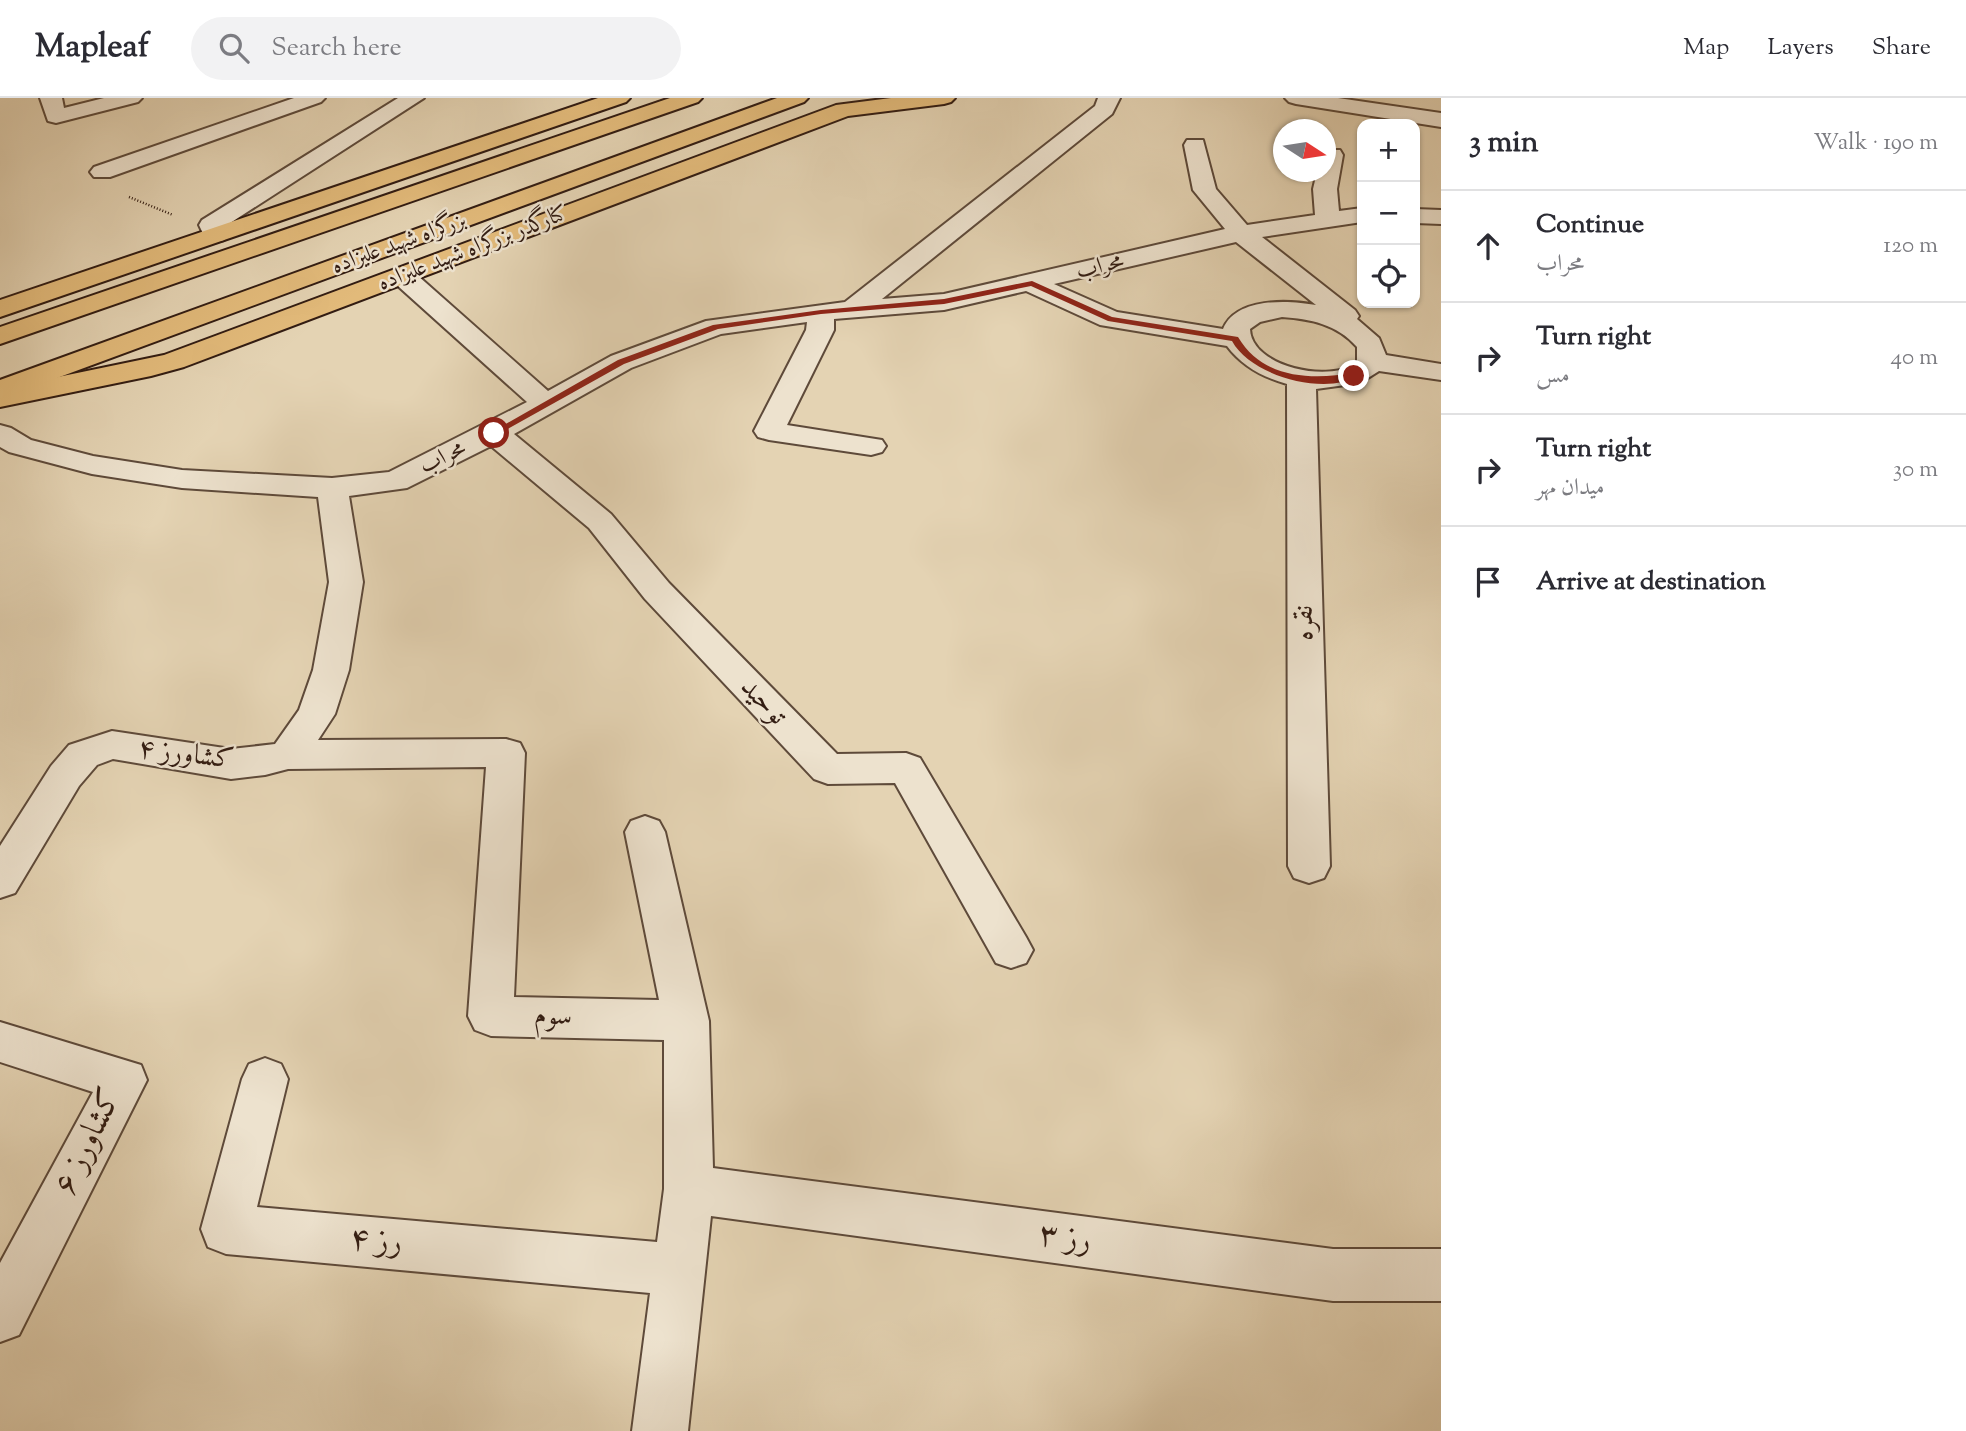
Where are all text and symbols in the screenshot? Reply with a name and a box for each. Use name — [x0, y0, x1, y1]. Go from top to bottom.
search box — [191, 17, 681, 80]
text: Mapleaf — [35, 24, 149, 72]
icon: search — [215, 29, 253, 67]
text: Search here — [271, 30, 402, 67]
text: Map — [1683, 31, 1729, 65]
text: Layers — [1767, 31, 1834, 65]
text: Share — [1872, 31, 1931, 65]
north arrow — [1273, 119, 1336, 182]
map controls — [1357, 119, 1420, 308]
button: + — [1357, 119, 1420, 182]
text: 3 min — [1469, 122, 1539, 165]
text: Walk · 190 m — [1814, 127, 1938, 160]
button: − — [1357, 182, 1420, 245]
street label: کنارگذر بزرگراه شهید علیزاده — [373, 196, 573, 300]
street label: بزرگراه شهید علیزاده — [327, 203, 471, 284]
text: Continue — [1536, 207, 1644, 244]
icon: ahead — [1469, 227, 1507, 265]
text: 120 m — [1883, 230, 1938, 263]
street label: محراب — [1073, 245, 1127, 289]
button: locate — [1357, 245, 1420, 308]
text: محراب — [1536, 248, 1584, 281]
text: Turn right — [1536, 319, 1651, 356]
icon: right — [1469, 339, 1507, 377]
text: 40 m — [1891, 342, 1938, 375]
route end — [1338, 360, 1369, 391]
text: مس — [1536, 360, 1570, 393]
route start — [478, 417, 509, 448]
text: Turn right — [1536, 431, 1651, 468]
street label: محراب — [414, 433, 472, 483]
icon: right — [1469, 451, 1507, 489]
text: 30 m — [1893, 454, 1938, 487]
text: میدان مهر — [1536, 472, 1604, 505]
icon: arrive — [1469, 563, 1507, 601]
text: Arrive at destination — [1536, 564, 1766, 601]
street label: نقره — [1285, 605, 1325, 641]
street label: توحید — [730, 669, 796, 736]
street label: کشاورز ۴ — [136, 729, 236, 781]
street label: سوم — [533, 996, 573, 1040]
street label: کشاورز ۶ — [42, 1080, 136, 1204]
street label: رز ۳ — [1036, 1212, 1094, 1266]
street label: رز ۴ — [348, 1216, 404, 1268]

